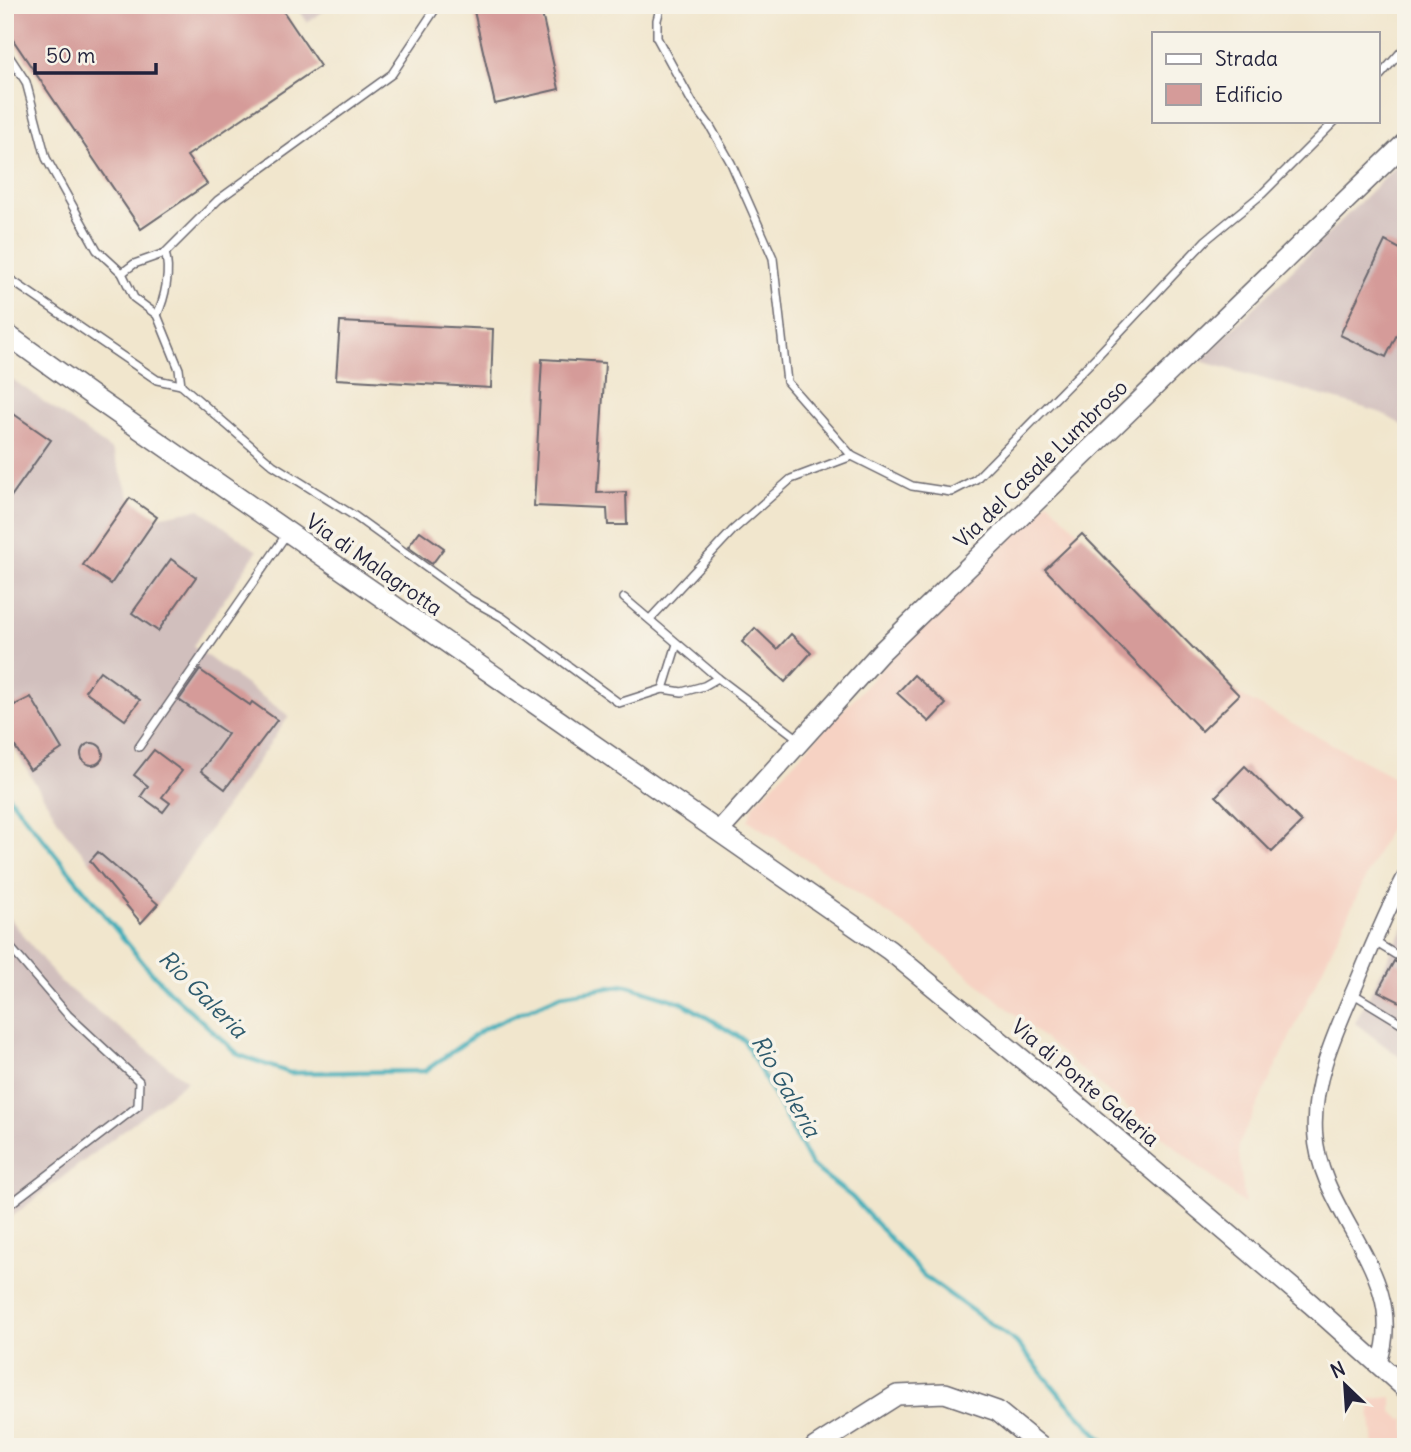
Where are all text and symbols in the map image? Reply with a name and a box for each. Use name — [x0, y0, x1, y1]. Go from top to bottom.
scale bar — [35, 32, 156, 76]
legend — [1152, 32, 1380, 122]
text: 50 m — [46, 42, 95, 69]
text: Strada — [1215, 45, 1278, 72]
text: Edificio — [1215, 81, 1283, 108]
street label: Via del Casale Lumbroso — [948, 374, 1133, 554]
street label: Via di Malagrotta — [301, 508, 448, 622]
water label: Rio Galeria — [153, 943, 255, 1045]
street label: Via di Ponte Galeria — [1006, 1013, 1165, 1152]
water label: Rio Galeria — [746, 1030, 828, 1144]
north arrow — [1310, 1350, 1380, 1420]
text: N — [1327, 1356, 1349, 1383]

